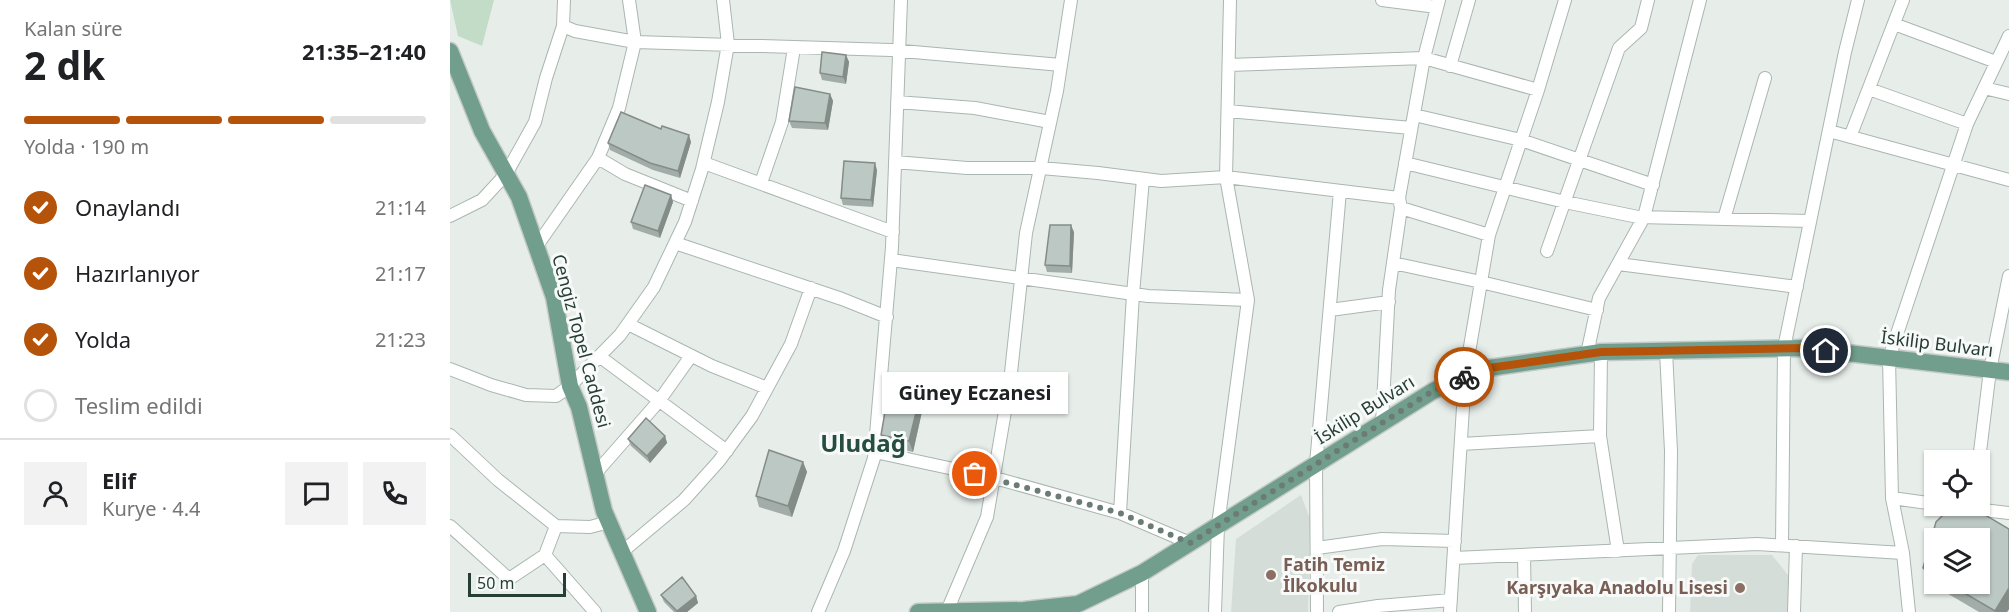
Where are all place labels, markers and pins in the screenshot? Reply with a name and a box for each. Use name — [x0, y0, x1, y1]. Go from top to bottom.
pin — [1800, 325, 1851, 376]
callout: Güney Eczanesi — [882, 372, 1068, 414]
pin — [949, 448, 1000, 499]
place label: Fatih Temiz İlkokulu — [1283, 552, 1385, 597]
marker: Fatih Temiz İlkokulu — [1264, 568, 1278, 582]
place label: Karşıyaka Anadolu Lisesi — [1506, 575, 1728, 599]
marker: Karşıyaka Anadolu Lisesi — [1733, 581, 1747, 595]

